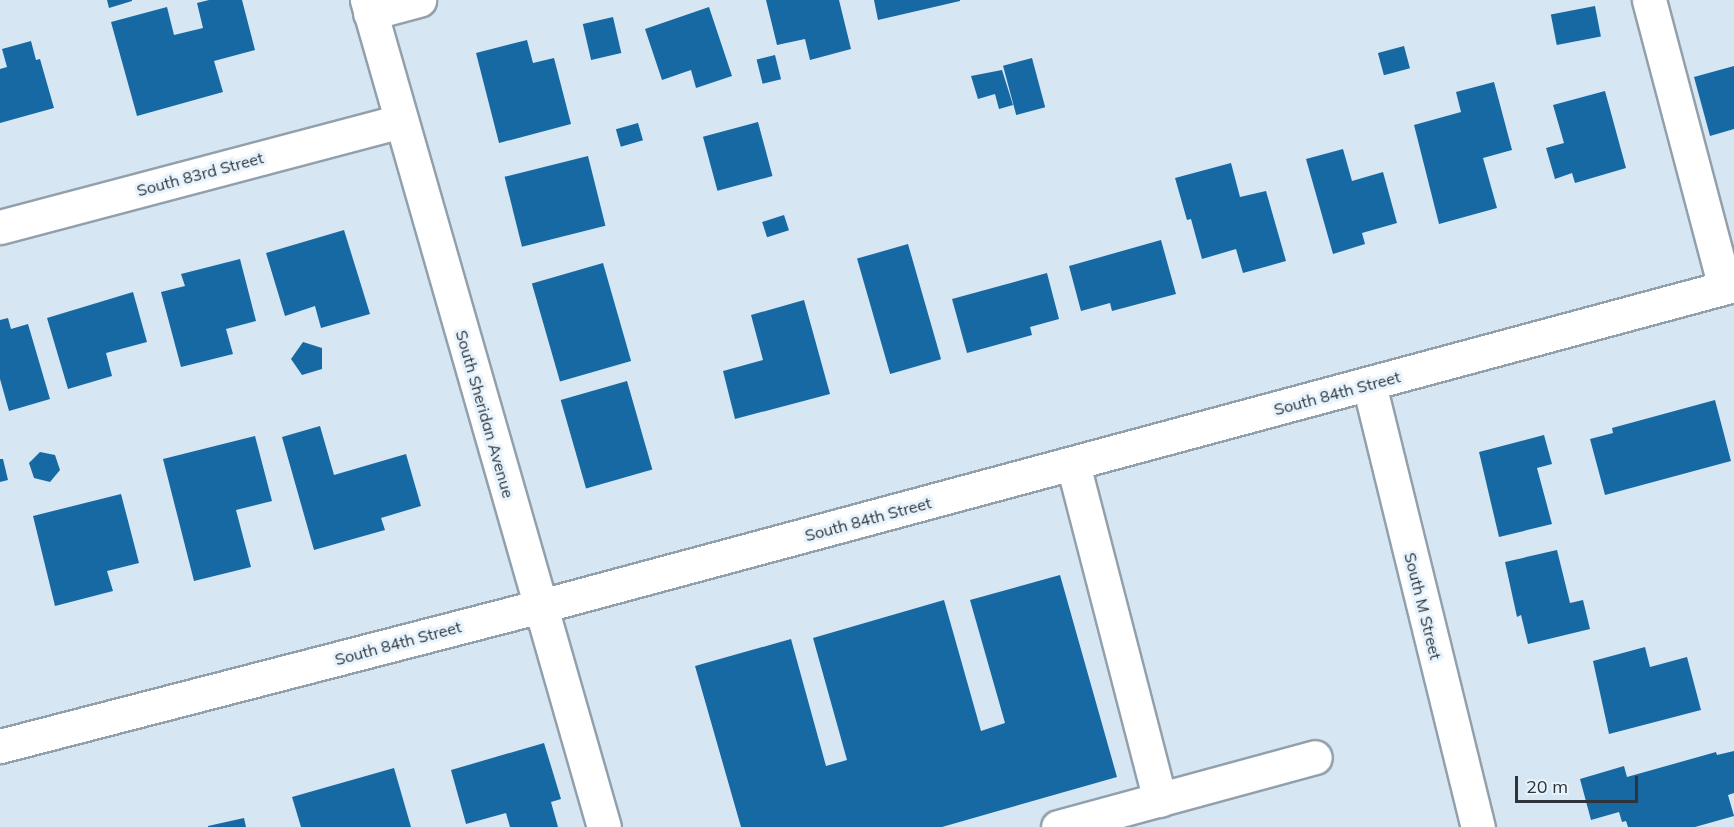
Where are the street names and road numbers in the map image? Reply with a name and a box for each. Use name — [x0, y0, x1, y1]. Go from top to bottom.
street label: South 83rd Street — [135, 148, 265, 200]
street label: South Sheridan Avenue — [452, 328, 518, 500]
street label: South 84th Street — [1272, 367, 1402, 419]
street label: South 84th Street — [803, 493, 933, 545]
street label: South M Street — [1400, 550, 1446, 662]
street label: South 84th Street — [333, 617, 463, 669]

